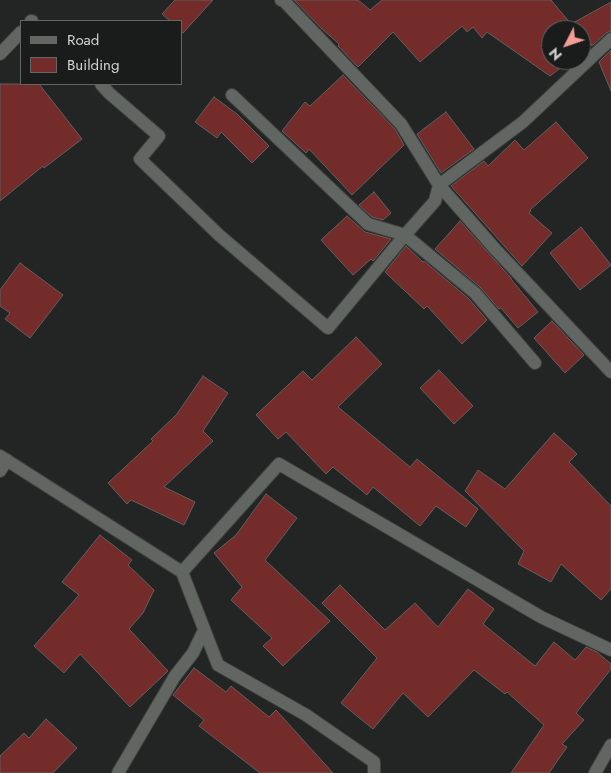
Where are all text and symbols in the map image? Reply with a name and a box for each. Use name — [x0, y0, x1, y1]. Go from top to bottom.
legend — [20, 20, 182, 85]
north arrow — [541, 20, 591, 70]
text: Road — [67, 29, 99, 51]
text: N — [544, 43, 567, 65]
text: Building — [67, 54, 119, 76]

